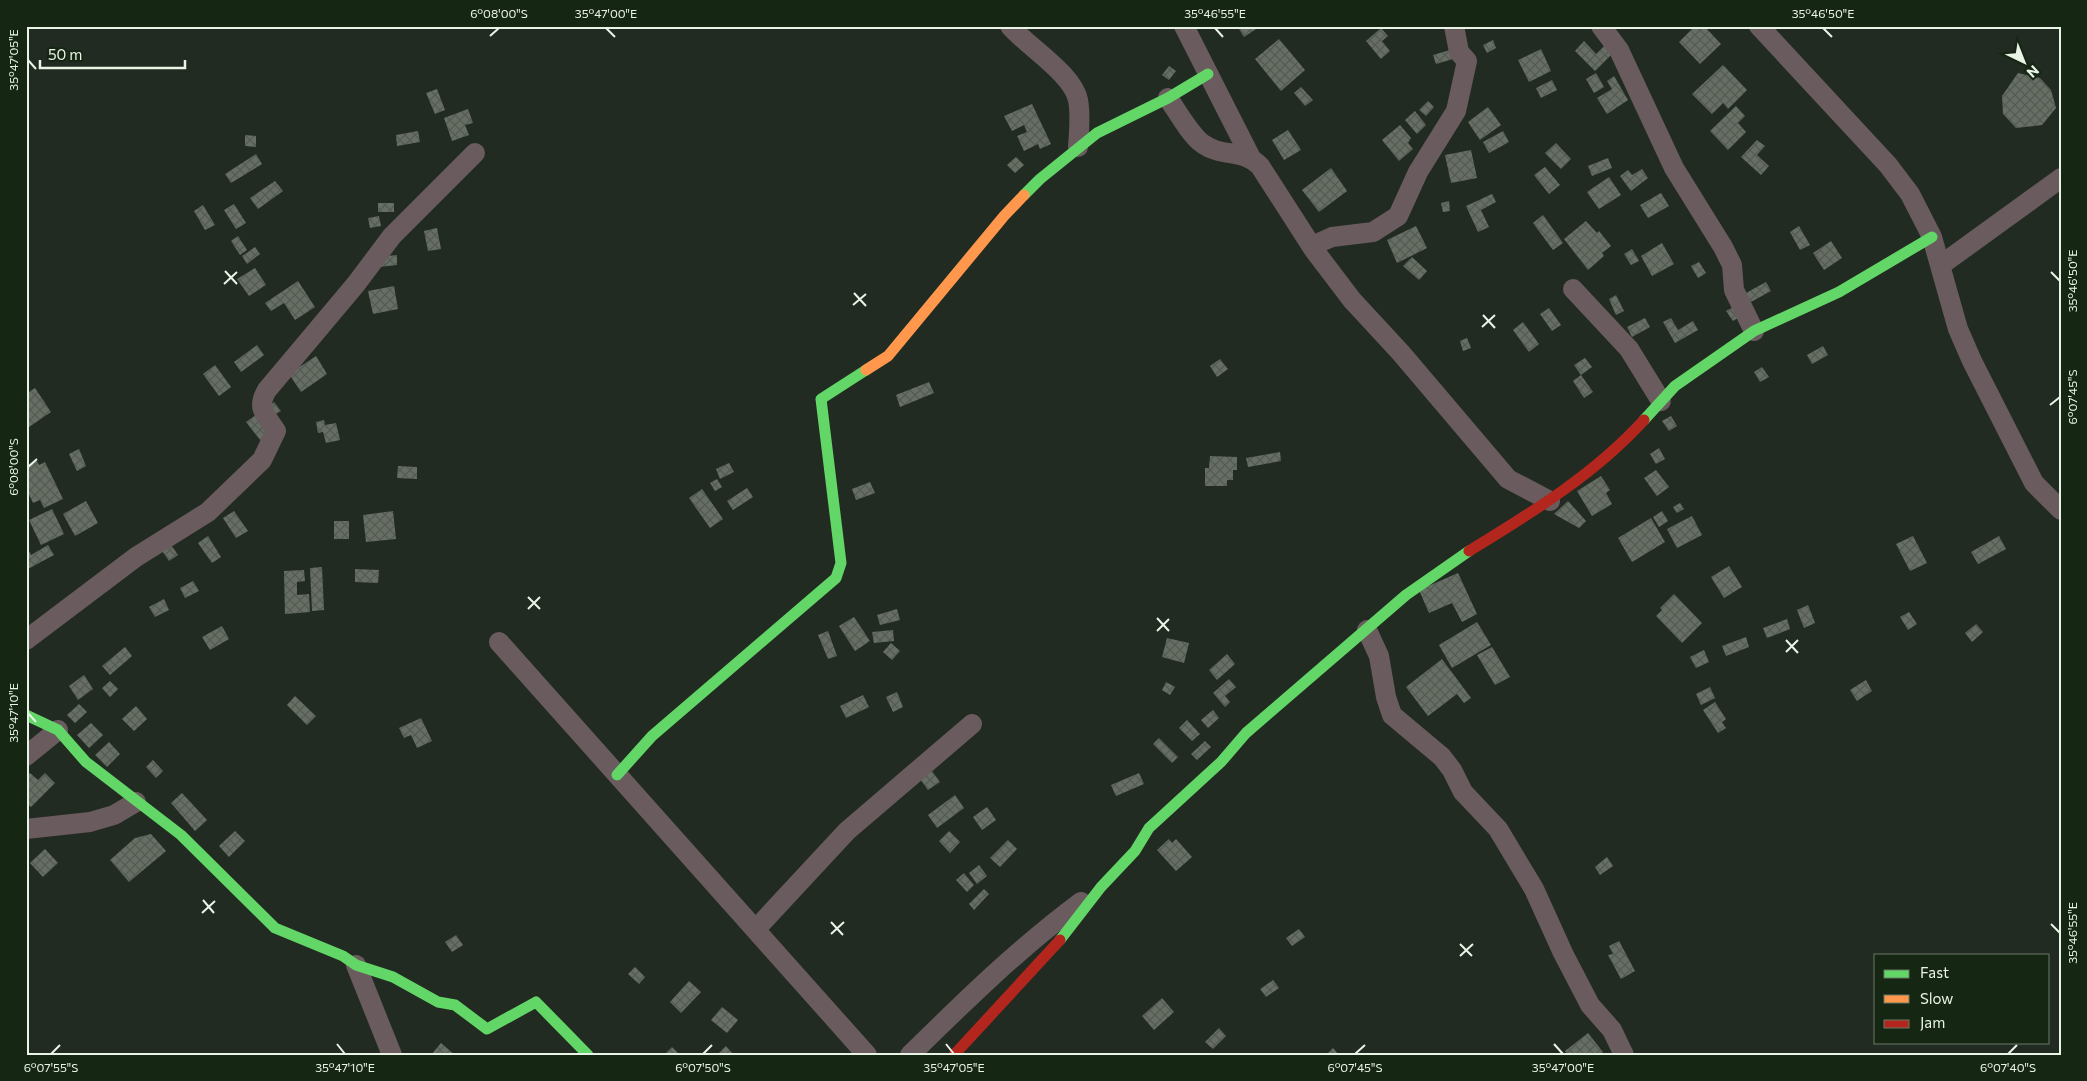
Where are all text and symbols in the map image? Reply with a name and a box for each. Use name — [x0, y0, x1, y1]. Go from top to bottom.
text: 6°08'00"S — [470, 6, 528, 20]
text: 35°47'00"E — [575, 6, 637, 20]
text: 35°46'55"E — [1184, 6, 1246, 20]
text: 35°46'50"E — [1792, 6, 1854, 20]
text: 35°47'05"E — [6, 29, 20, 91]
scale bar — [40, 38, 185, 70]
north arrow — [2000, 38, 2050, 88]
text: 50 m — [48, 45, 82, 63]
text: N — [2024, 62, 2043, 82]
text: 35°46'50"E — [2065, 250, 2079, 312]
text: 6°07'45"S — [2065, 369, 2079, 425]
text: 6°08'00"S — [6, 438, 20, 496]
text: 35°47'10"E — [6, 683, 20, 743]
text: 35°46'55"E — [2065, 902, 2079, 964]
legend — [1874, 954, 2050, 1044]
text: Fast — [1920, 963, 1949, 981]
text: Slow — [1920, 989, 1953, 1007]
text: Jam — [1920, 1013, 1945, 1031]
text: 6°07'55"S — [24, 1060, 78, 1074]
text: 35°47'10"E — [315, 1060, 375, 1074]
text: 6°07'50"S — [675, 1060, 731, 1074]
text: 35°47'05"E — [923, 1060, 985, 1074]
text: 6°07'45"S — [1327, 1060, 1383, 1074]
text: 35°47'00"E — [1532, 1060, 1594, 1074]
text: 6°07'40"S — [1980, 1060, 2036, 1074]

